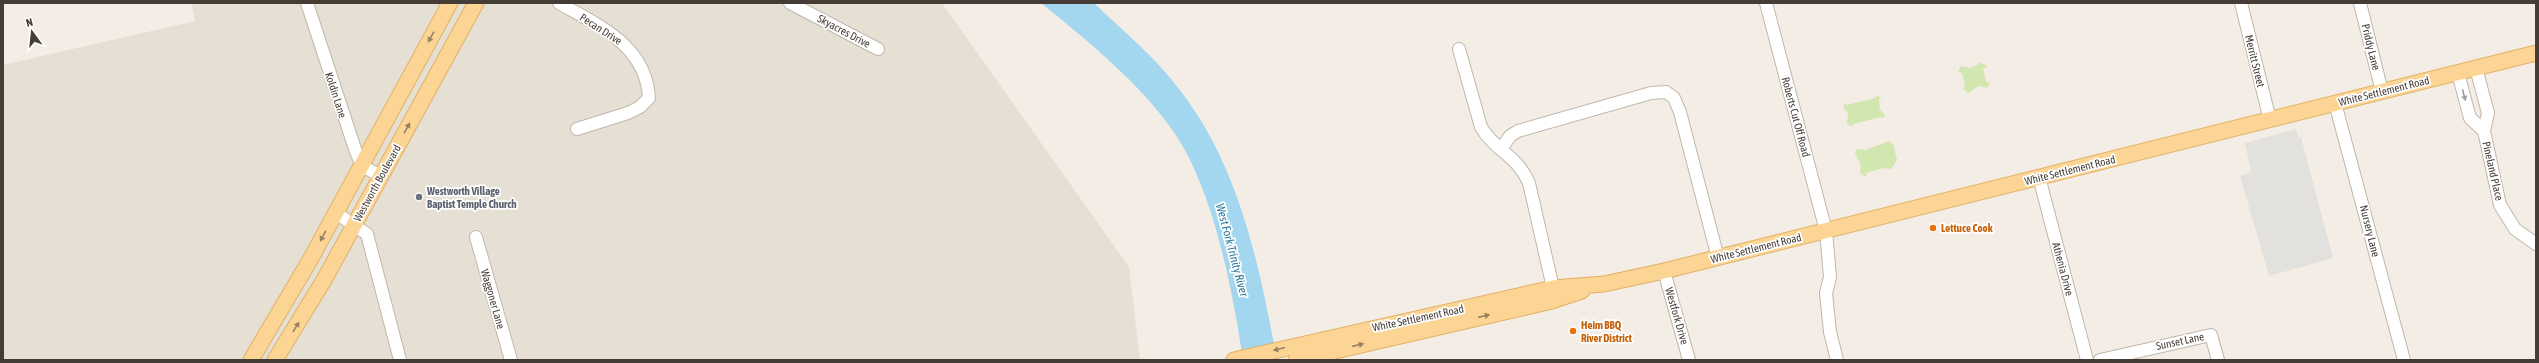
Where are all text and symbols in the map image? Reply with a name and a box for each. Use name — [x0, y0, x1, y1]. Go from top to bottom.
street label: Pecan Drive — [578, 11, 624, 47]
north arrow — [12, 12, 52, 52]
street label: Skyacres Drive — [816, 12, 872, 50]
text: N — [25, 16, 34, 29]
street label: Priddy Lane — [2359, 23, 2383, 71]
one-way arrow — [428, 31, 435, 43]
street label: Merritt Street — [2243, 34, 2267, 88]
street label: Koldin Lane — [323, 71, 349, 119]
street label: White Settlement Road — [2337, 74, 2431, 108]
street label: Roberts Cut Off Road — [1780, 76, 1812, 158]
one-way arrow — [2461, 89, 2467, 101]
one-way arrow — [404, 122, 411, 134]
street label: Pineland Place — [2480, 140, 2506, 202]
street label: Westworth Boulevard — [351, 143, 403, 223]
street label: White Settlement Road — [2023, 153, 2117, 187]
place label: Westworth Village Baptist Temple Church — [426, 185, 517, 210]
marker: Westworth Village Baptist Temple Church — [414, 192, 424, 202]
water label: West Fork Trinity River — [1213, 202, 1251, 299]
street label: Nursery Lane — [2358, 204, 2382, 258]
place label: Lettuce Cook — [1941, 222, 1993, 234]
marker: Lettuce Cook — [1928, 223, 1938, 233]
one-way arrow — [320, 231, 326, 242]
street label: White Settlement Road — [1709, 231, 1803, 265]
street label: Athenia Drive — [2050, 241, 2076, 297]
street label: Waggoner Lane — [479, 268, 507, 330]
street label: Westfork Drive — [1663, 286, 1691, 346]
street label: White Settlement Road — [1371, 302, 1465, 334]
one-way arrow — [1478, 313, 1491, 319]
place label: Heim BBQ River District — [1581, 319, 1633, 344]
one-way arrow — [292, 321, 299, 333]
marker: Heim BBQ River District — [1568, 326, 1578, 336]
street label: Sunset Lane — [2155, 330, 2205, 352]
one-way arrow — [1351, 342, 1364, 348]
one-way arrow — [1273, 346, 1285, 352]

